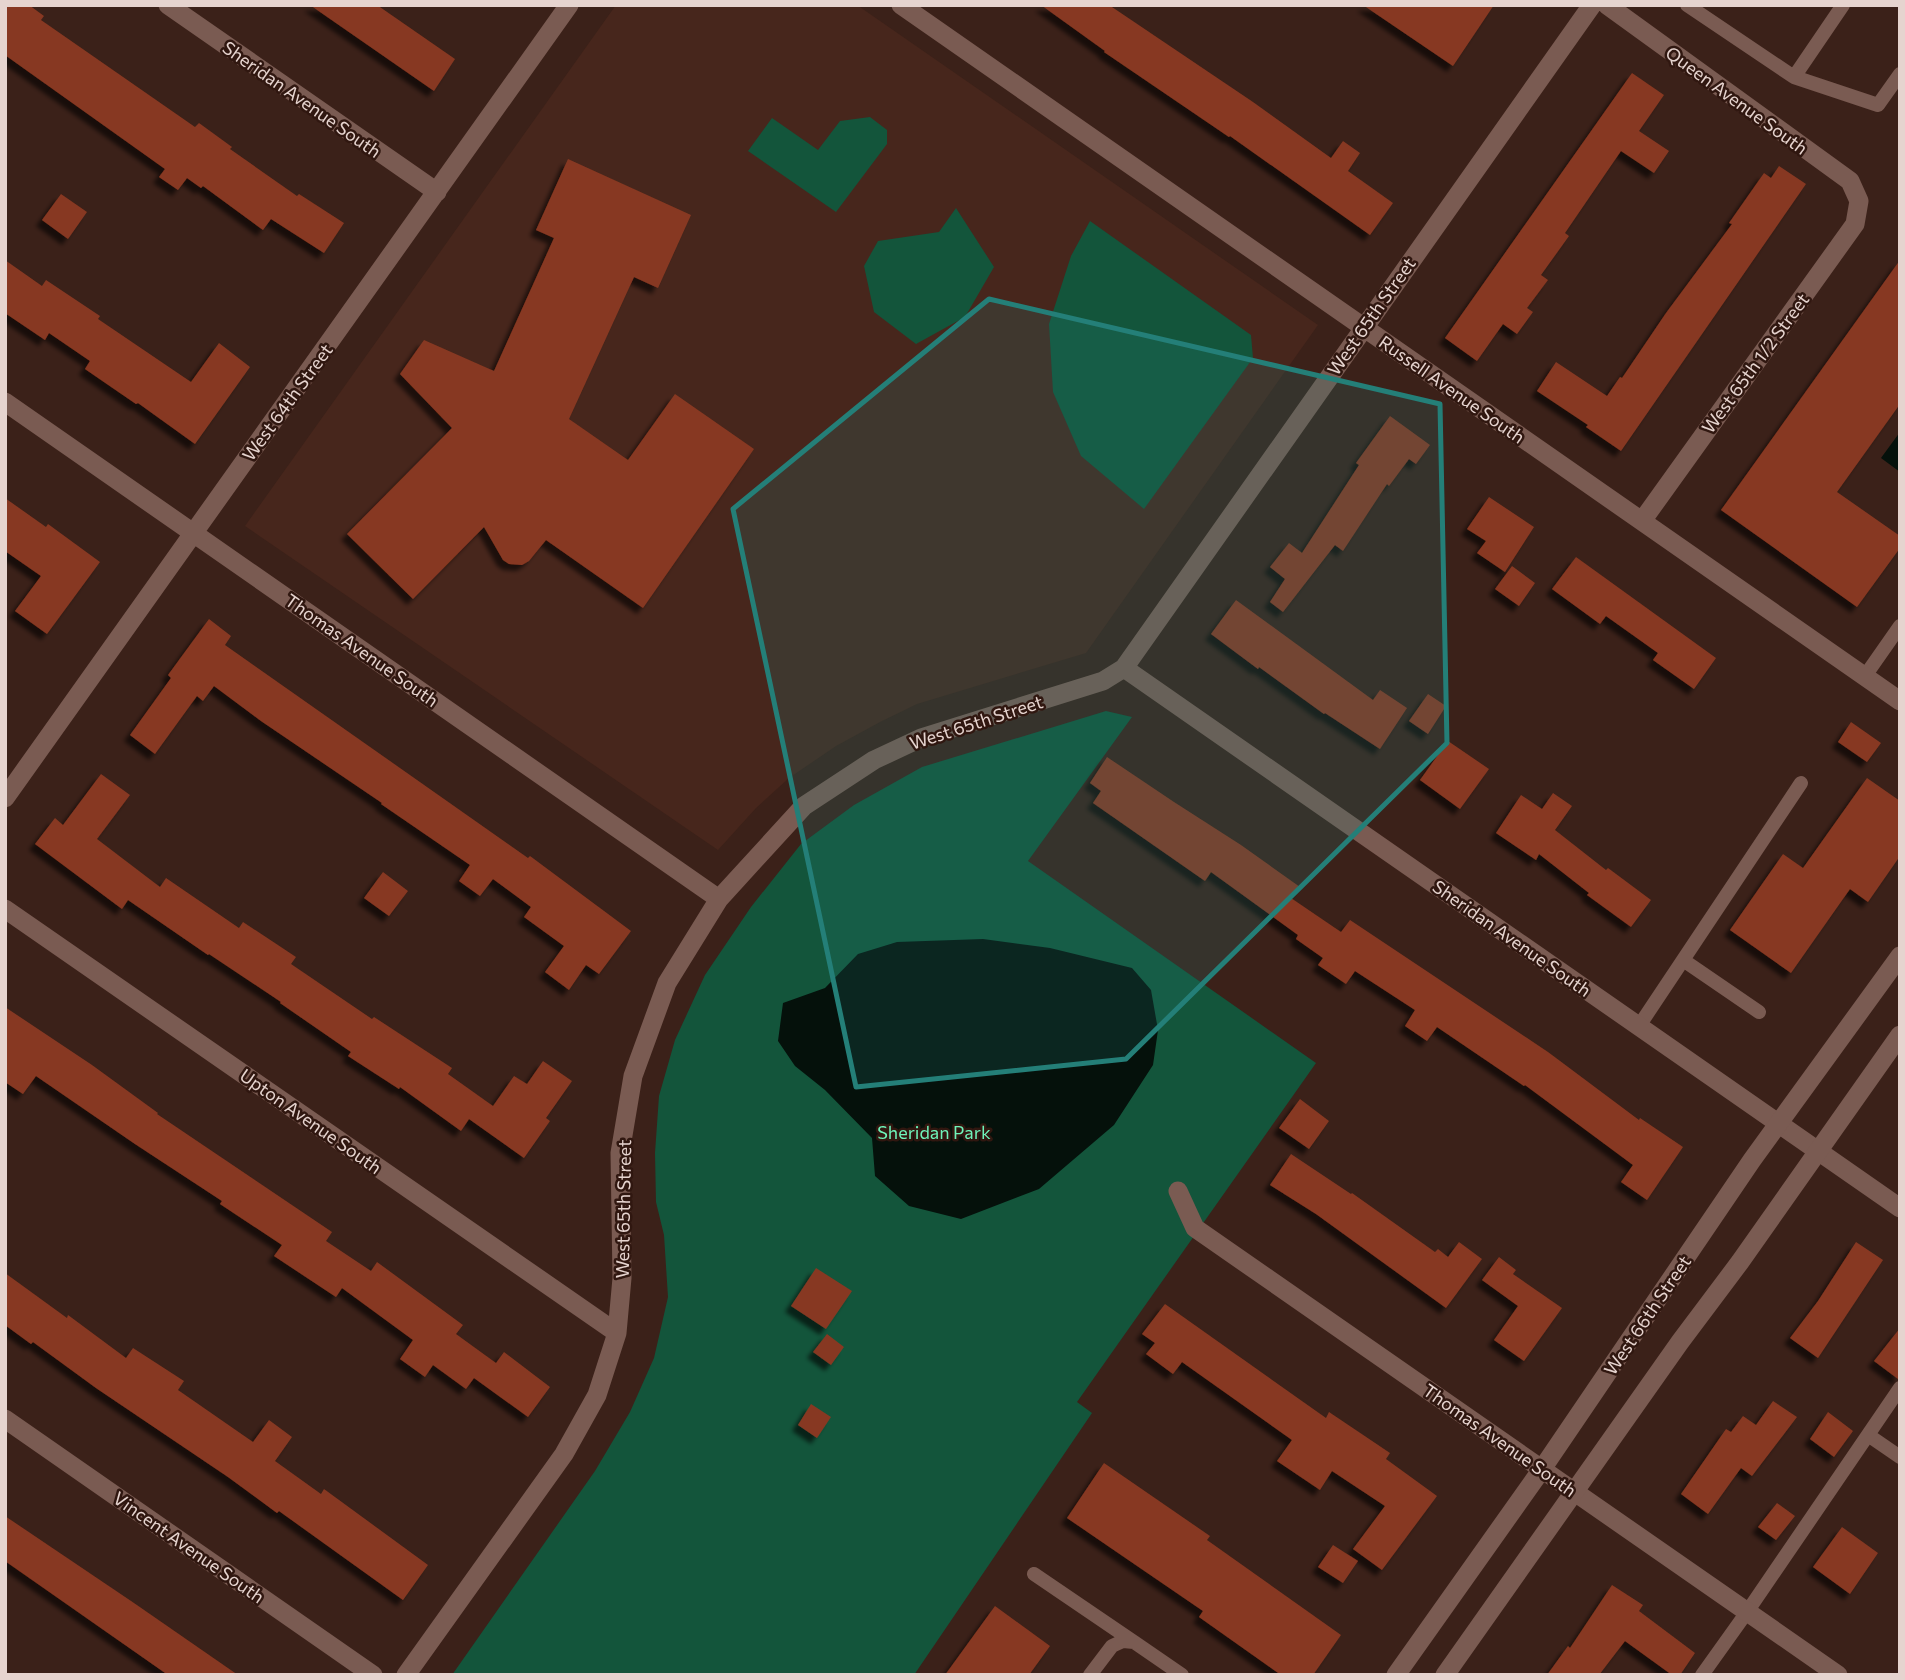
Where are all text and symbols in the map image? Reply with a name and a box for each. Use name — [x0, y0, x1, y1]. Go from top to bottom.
street label: Sheridan Avenue South — [219, 36, 385, 162]
street label: Queen Avenue South — [1662, 41, 1812, 159]
street label: West 65th Street — [1322, 253, 1420, 379]
street label: West 65th 1/2 Street — [1697, 289, 1813, 437]
street label: Russell Avenue South — [1375, 330, 1529, 448]
street label: West 64th Street — [237, 339, 337, 465]
street label: Thomas Avenue South — [281, 589, 443, 711]
street label: West 65th Street — [907, 690, 1045, 754]
street label: Sheridan Avenue South — [1429, 875, 1595, 1001]
street label: Upton Avenue South — [236, 1064, 386, 1178]
park label: Sheridan Park — [877, 1121, 991, 1143]
street label: West 65th Street — [611, 1139, 635, 1279]
street label: West 66th Street — [1599, 1251, 1695, 1379]
street label: Thomas Avenue South — [1419, 1379, 1581, 1501]
street label: Vincent Avenue South — [109, 1487, 269, 1607]

